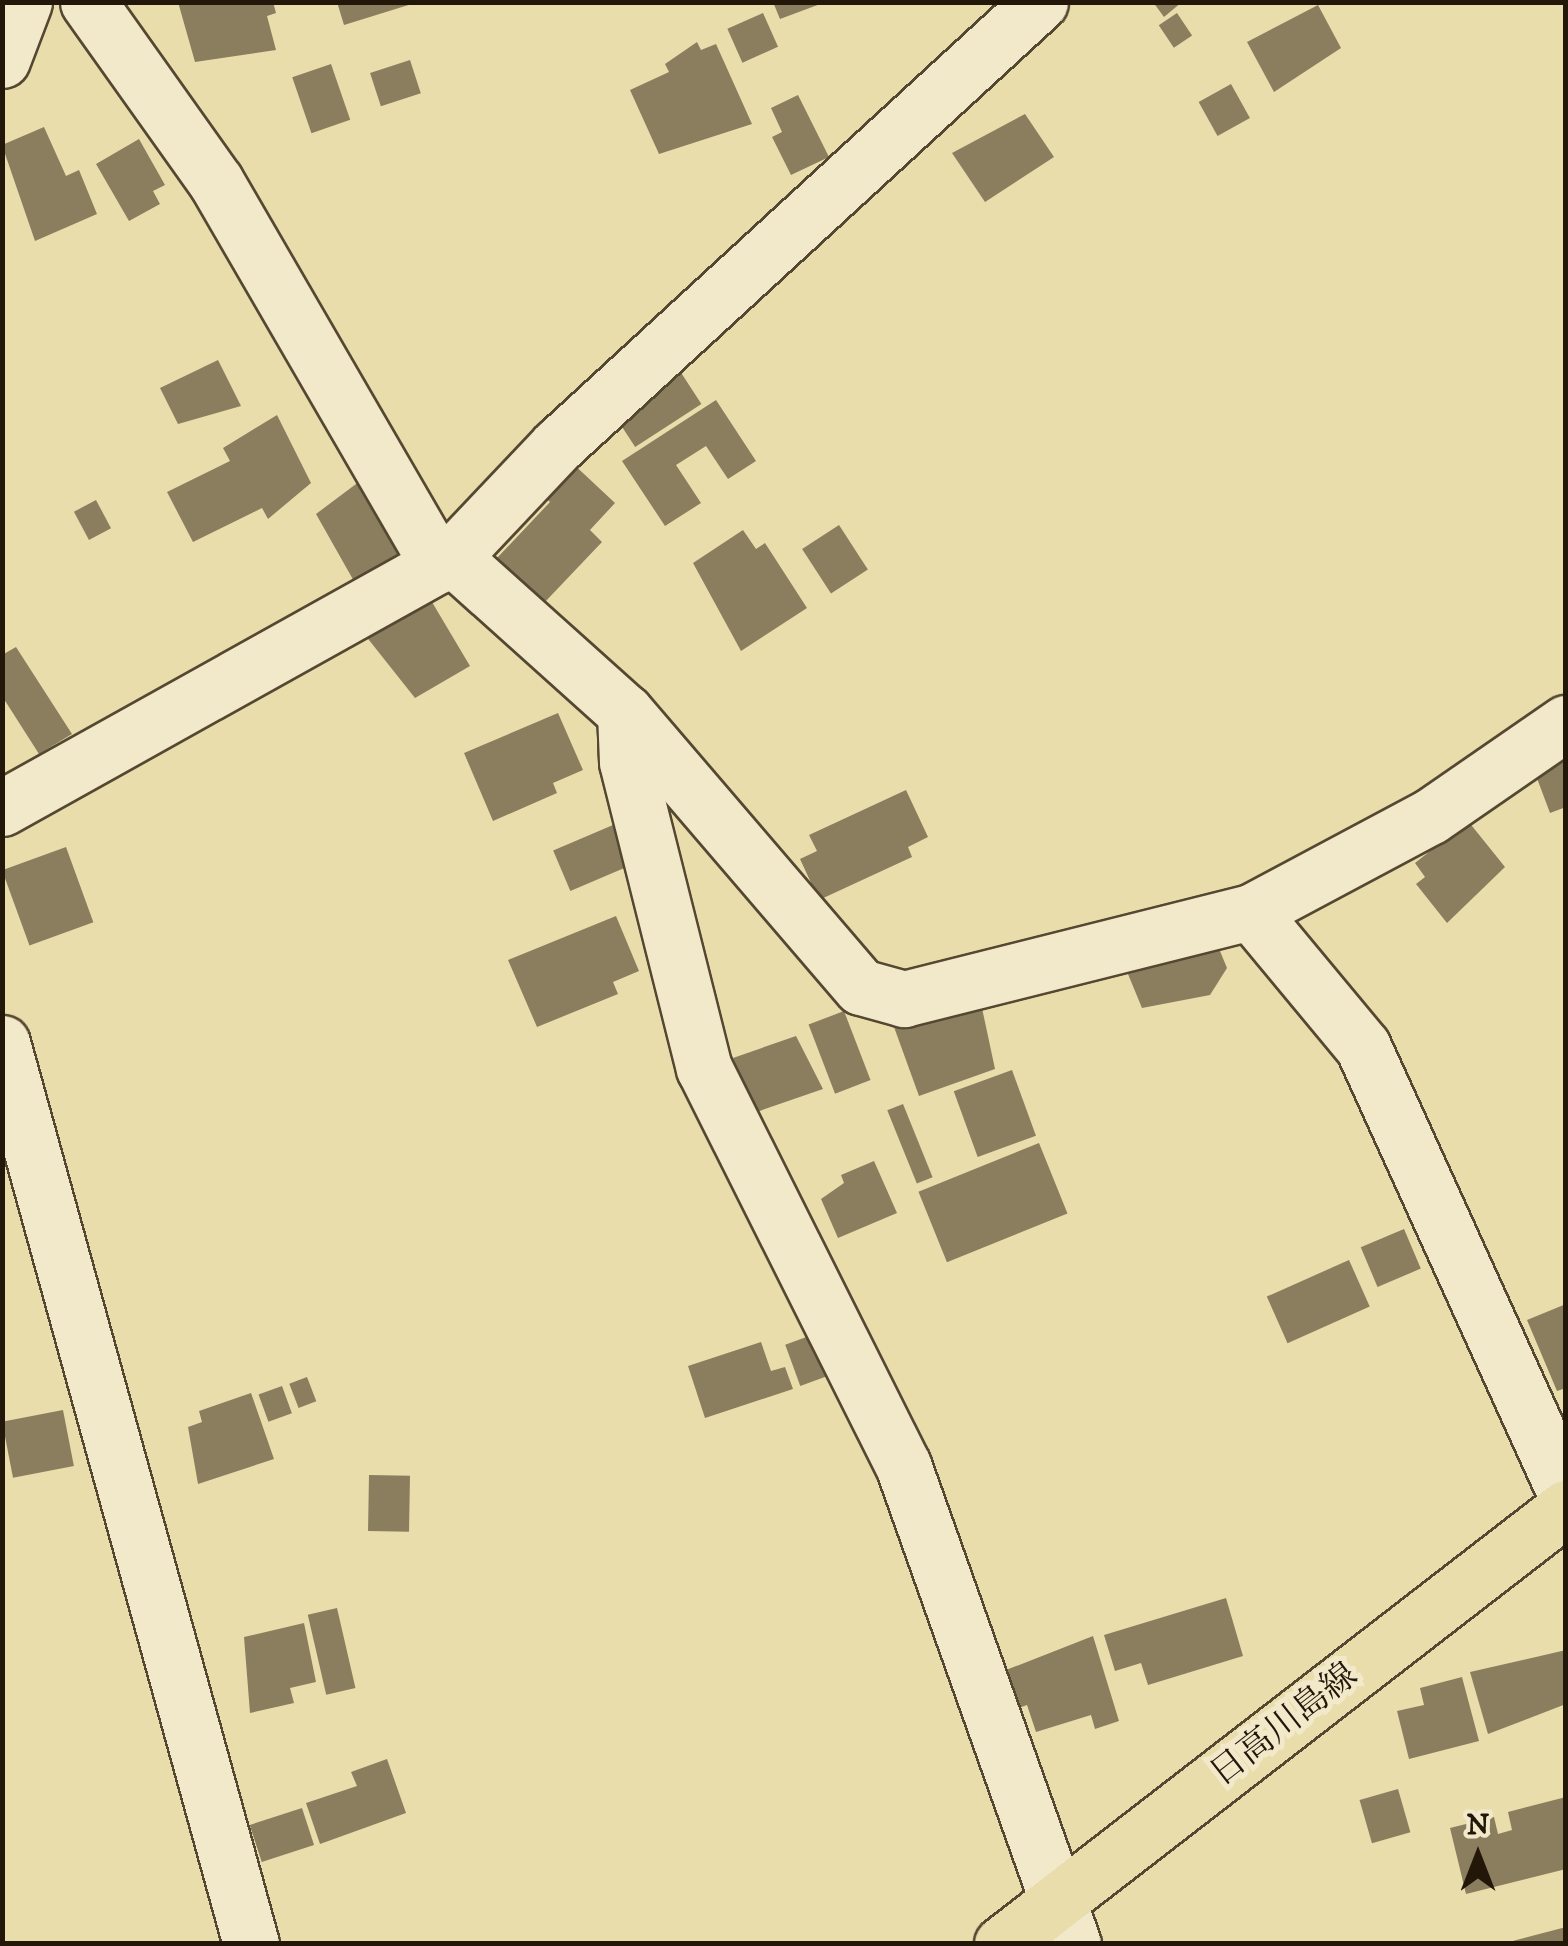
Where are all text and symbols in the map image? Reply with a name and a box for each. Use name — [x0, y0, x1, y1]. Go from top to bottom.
street label: 日高川島線 — [1202, 1655, 1366, 1795]
north arrow — [1428, 1806, 1528, 1906]
text: N — [1467, 1808, 1489, 1843]

